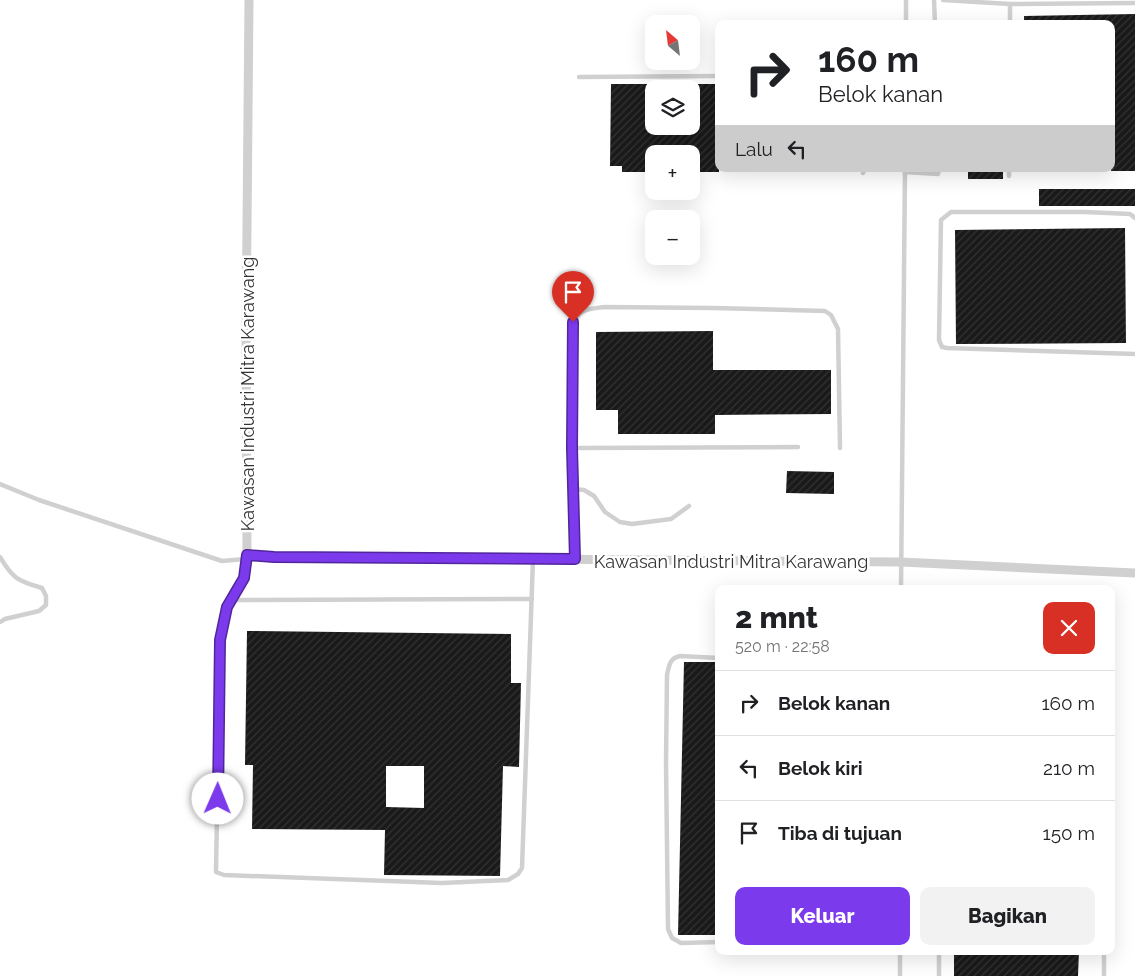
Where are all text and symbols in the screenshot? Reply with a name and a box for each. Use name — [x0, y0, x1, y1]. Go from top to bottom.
north arrow — [645, 15, 700, 70]
map controls — [645, 15, 700, 265]
text: 160 m — [818, 39, 919, 80]
icon: right — [735, 40, 800, 105]
button: layers — [645, 80, 700, 135]
text: Belok kanan — [818, 81, 943, 107]
icon: left — [783, 135, 811, 163]
text: Lalu — [735, 138, 773, 160]
button: + — [645, 145, 700, 200]
button: − — [645, 210, 700, 265]
street label: Kawasan Industri Mitra Karawang — [237, 257, 258, 531]
pin — [552, 271, 594, 322]
icon: arrive — [559, 278, 587, 306]
street label: Kawasan Industri Mitra Karawang — [594, 551, 868, 572]
text: 2 mnt — [735, 600, 818, 635]
button: close — [1043, 602, 1095, 654]
text: 520 m · 22:58 — [735, 637, 830, 656]
icon: right — [735, 689, 763, 717]
text: Belok kanan — [778, 692, 890, 714]
text: 160 m — [1041, 692, 1095, 714]
icon: left — [735, 754, 763, 782]
text: Belok kiri — [778, 757, 863, 779]
text: 210 m — [1043, 757, 1095, 779]
position arrow — [191, 772, 243, 824]
icon: arrive — [735, 819, 763, 847]
text: Tiba di tujuan — [778, 822, 902, 844]
text: 150 m — [1043, 822, 1095, 844]
button: Keluar — [735, 887, 910, 945]
button: Bagikan — [920, 887, 1095, 945]

